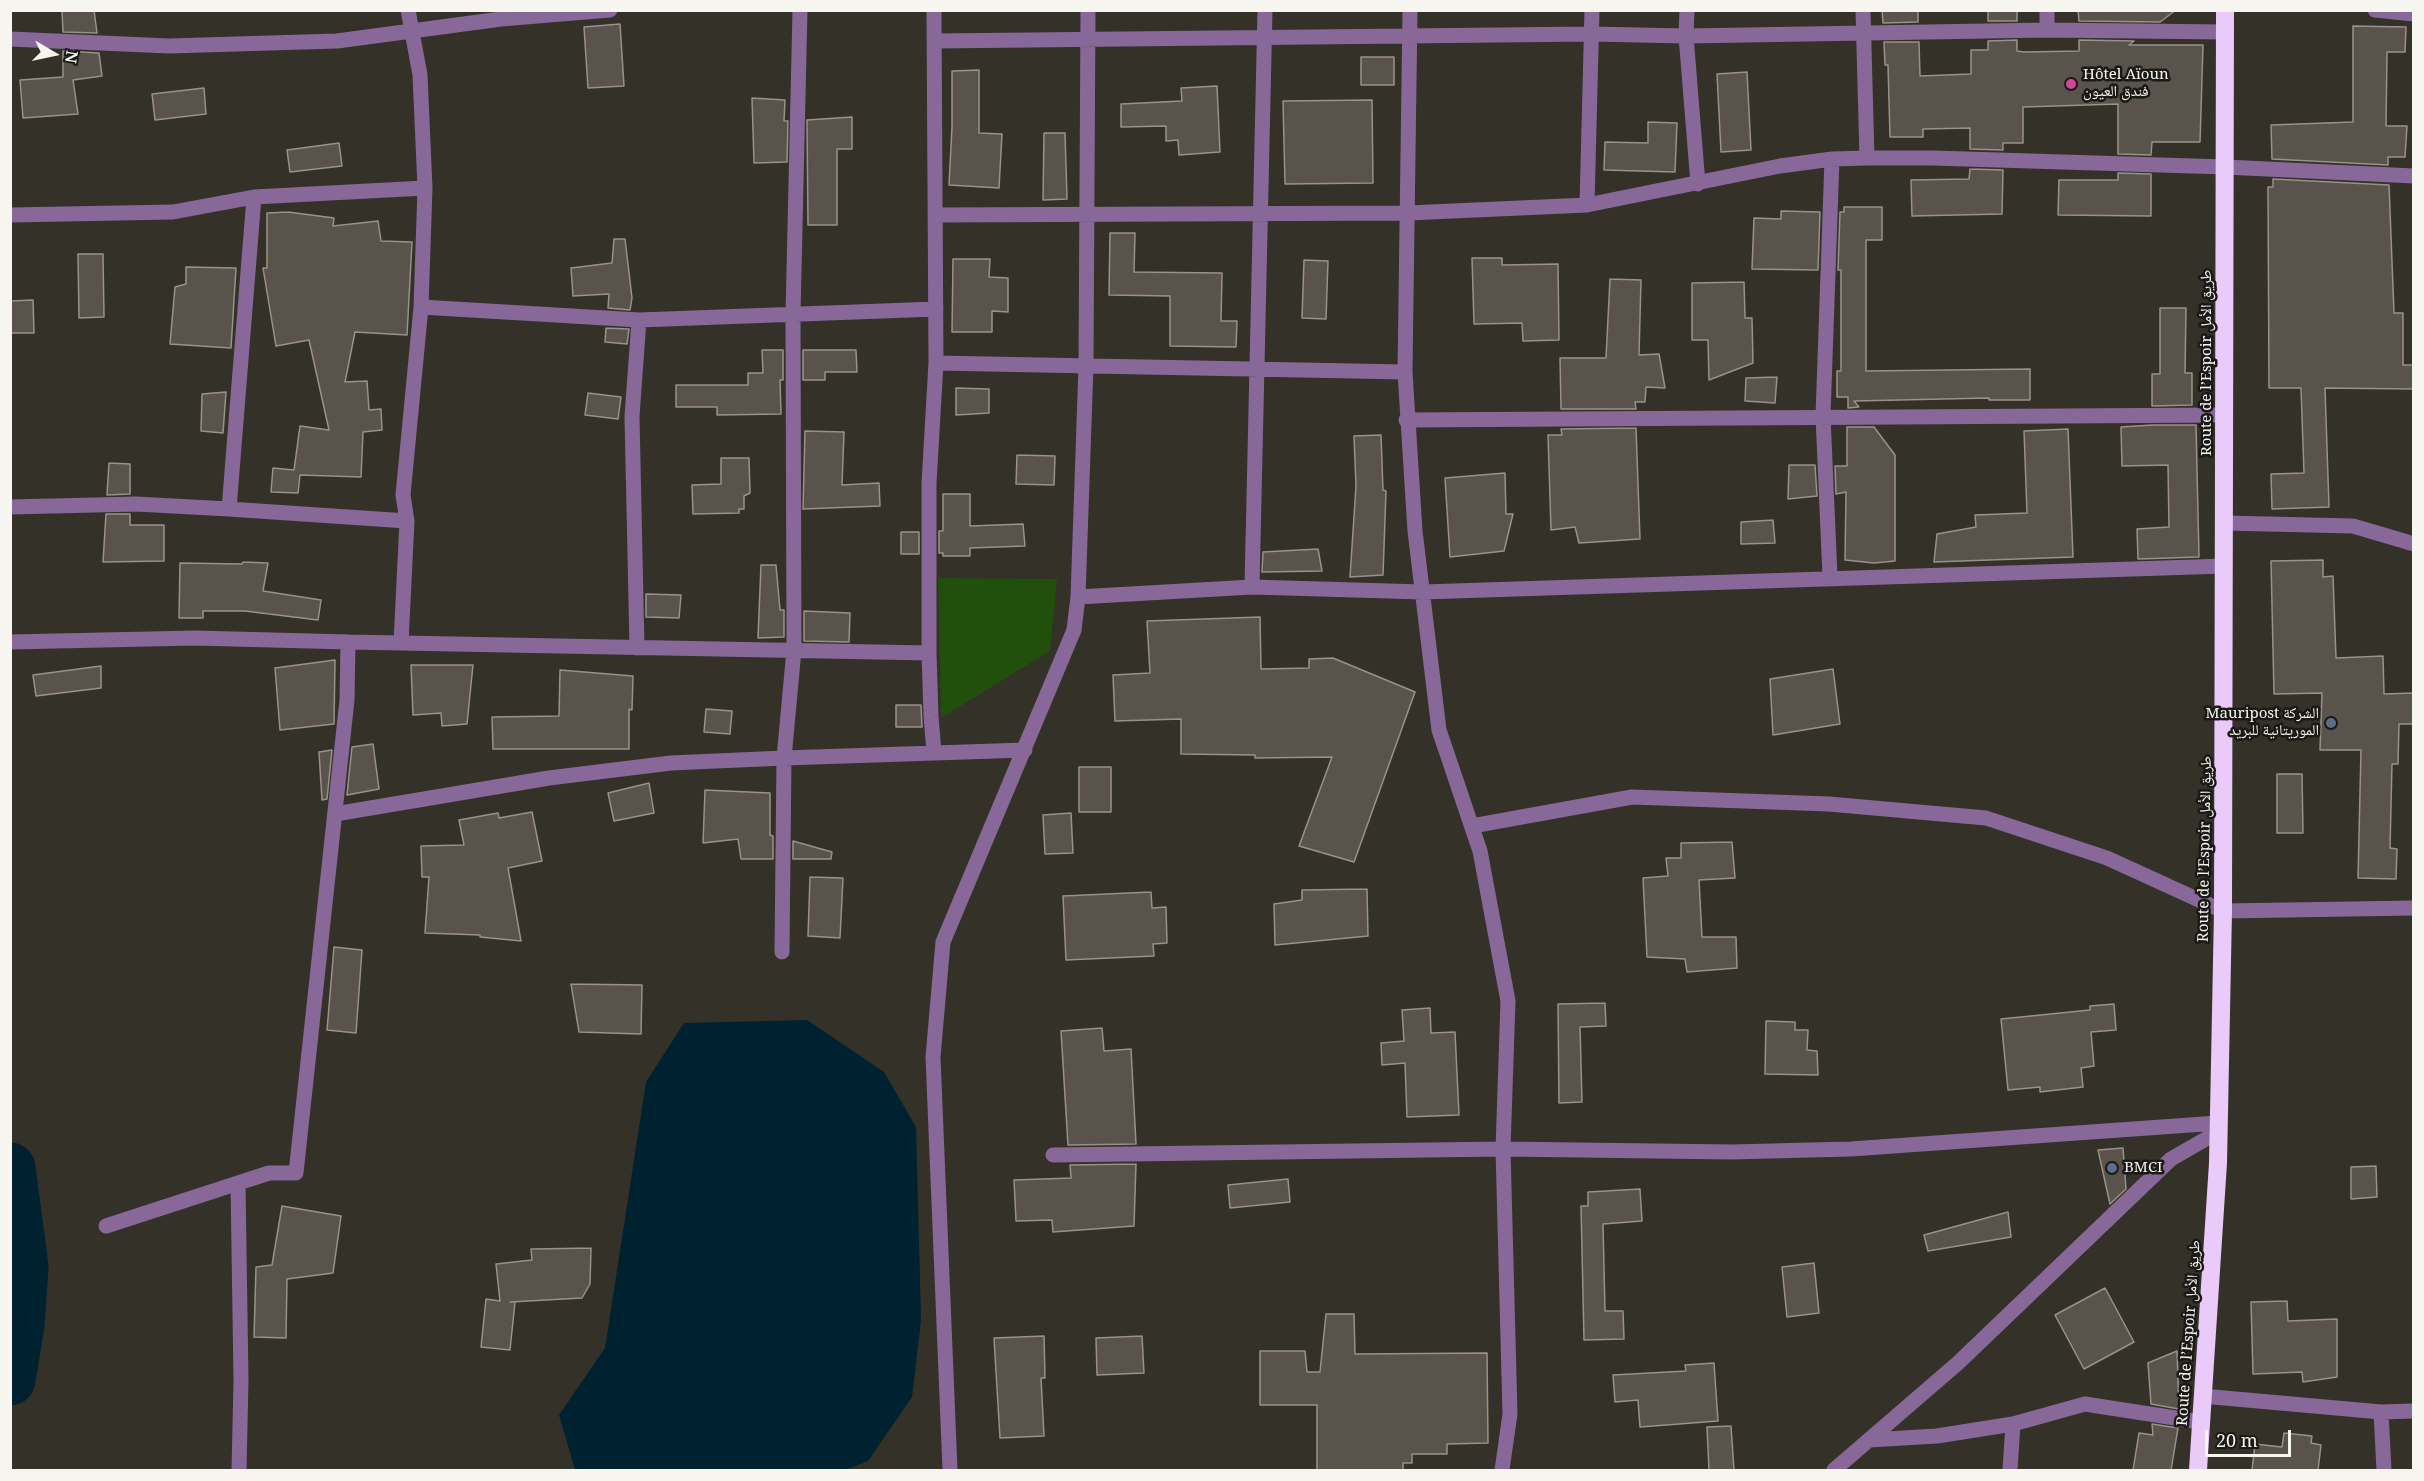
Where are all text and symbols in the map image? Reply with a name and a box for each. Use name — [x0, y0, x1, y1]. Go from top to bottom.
north arrow — [24, 24, 84, 84]
text: N — [60, 49, 84, 65]
place label: Hôtel Aïoun فندق العيون — [2083, 66, 2169, 101]
marker: Hôtel Aïoun فندق العيون — [2064, 77, 2078, 91]
street label: Route de l’Espoir طريق الأمل — [2198, 270, 2216, 456]
place label: Mauripost الشركة الموريتانية للبريد — [2206, 705, 2319, 740]
marker: Mauripost الشركة الموريتانية للبريد — [2324, 716, 2338, 730]
street label: Route de l’Espoir طريق الأمل — [2194, 756, 2216, 942]
place label: BMCI — [2124, 1159, 2163, 1177]
marker: BMCI — [2105, 1161, 2119, 1175]
street label: Route de l’Espoir طريق الأمل — [2174, 1240, 2204, 1426]
scale bar — [2208, 1418, 2294, 1456]
text: 20 m — [2216, 1428, 2258, 1452]

